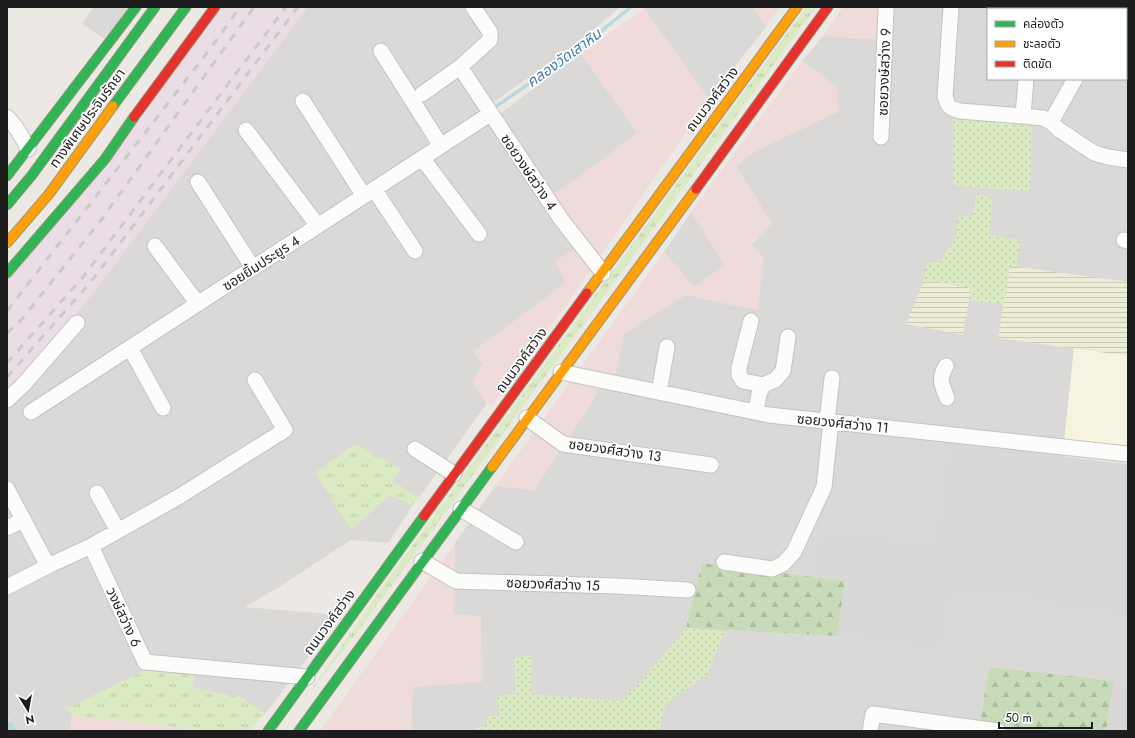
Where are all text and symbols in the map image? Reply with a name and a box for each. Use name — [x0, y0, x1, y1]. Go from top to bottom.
legend — [987, 8, 1127, 80]
text: คล่องตัว — [1023, 15, 1064, 33]
water label: คลองวัดเสาหิน — [522, 23, 607, 93]
street label: ซอยวงษ์สว่าง 9 — [872, 28, 896, 116]
text: ชะลอตัว — [1023, 35, 1061, 53]
text: ติดขัด — [1023, 55, 1052, 73]
street label: ถนนวงศ์สว่าง — [681, 62, 743, 136]
street label: ทางพิเศษประจิมรัถยา — [44, 64, 130, 172]
street label: ซอยวงษ์สว่าง 4 — [496, 130, 562, 214]
street label: ซอยยิ้มประยูร 4 — [218, 230, 304, 296]
street label: ถนนวงศ์สว่าง — [490, 323, 552, 397]
street label: ซอยวงศ์สว่าง 11 — [796, 408, 890, 438]
street label: ซอยวงศ์สว่าง 13 — [567, 434, 663, 466]
street label: ซอยวงศ์สว่าง 15 — [506, 572, 600, 596]
street label: วงษ์สว่าง 6 — [101, 584, 147, 650]
street label: ถนนวงศ์สว่าง — [298, 585, 360, 659]
north arrow — [8, 690, 48, 730]
scale bar — [999, 704, 1092, 730]
text: 50 m — [1005, 709, 1032, 727]
text: N — [24, 711, 36, 729]

